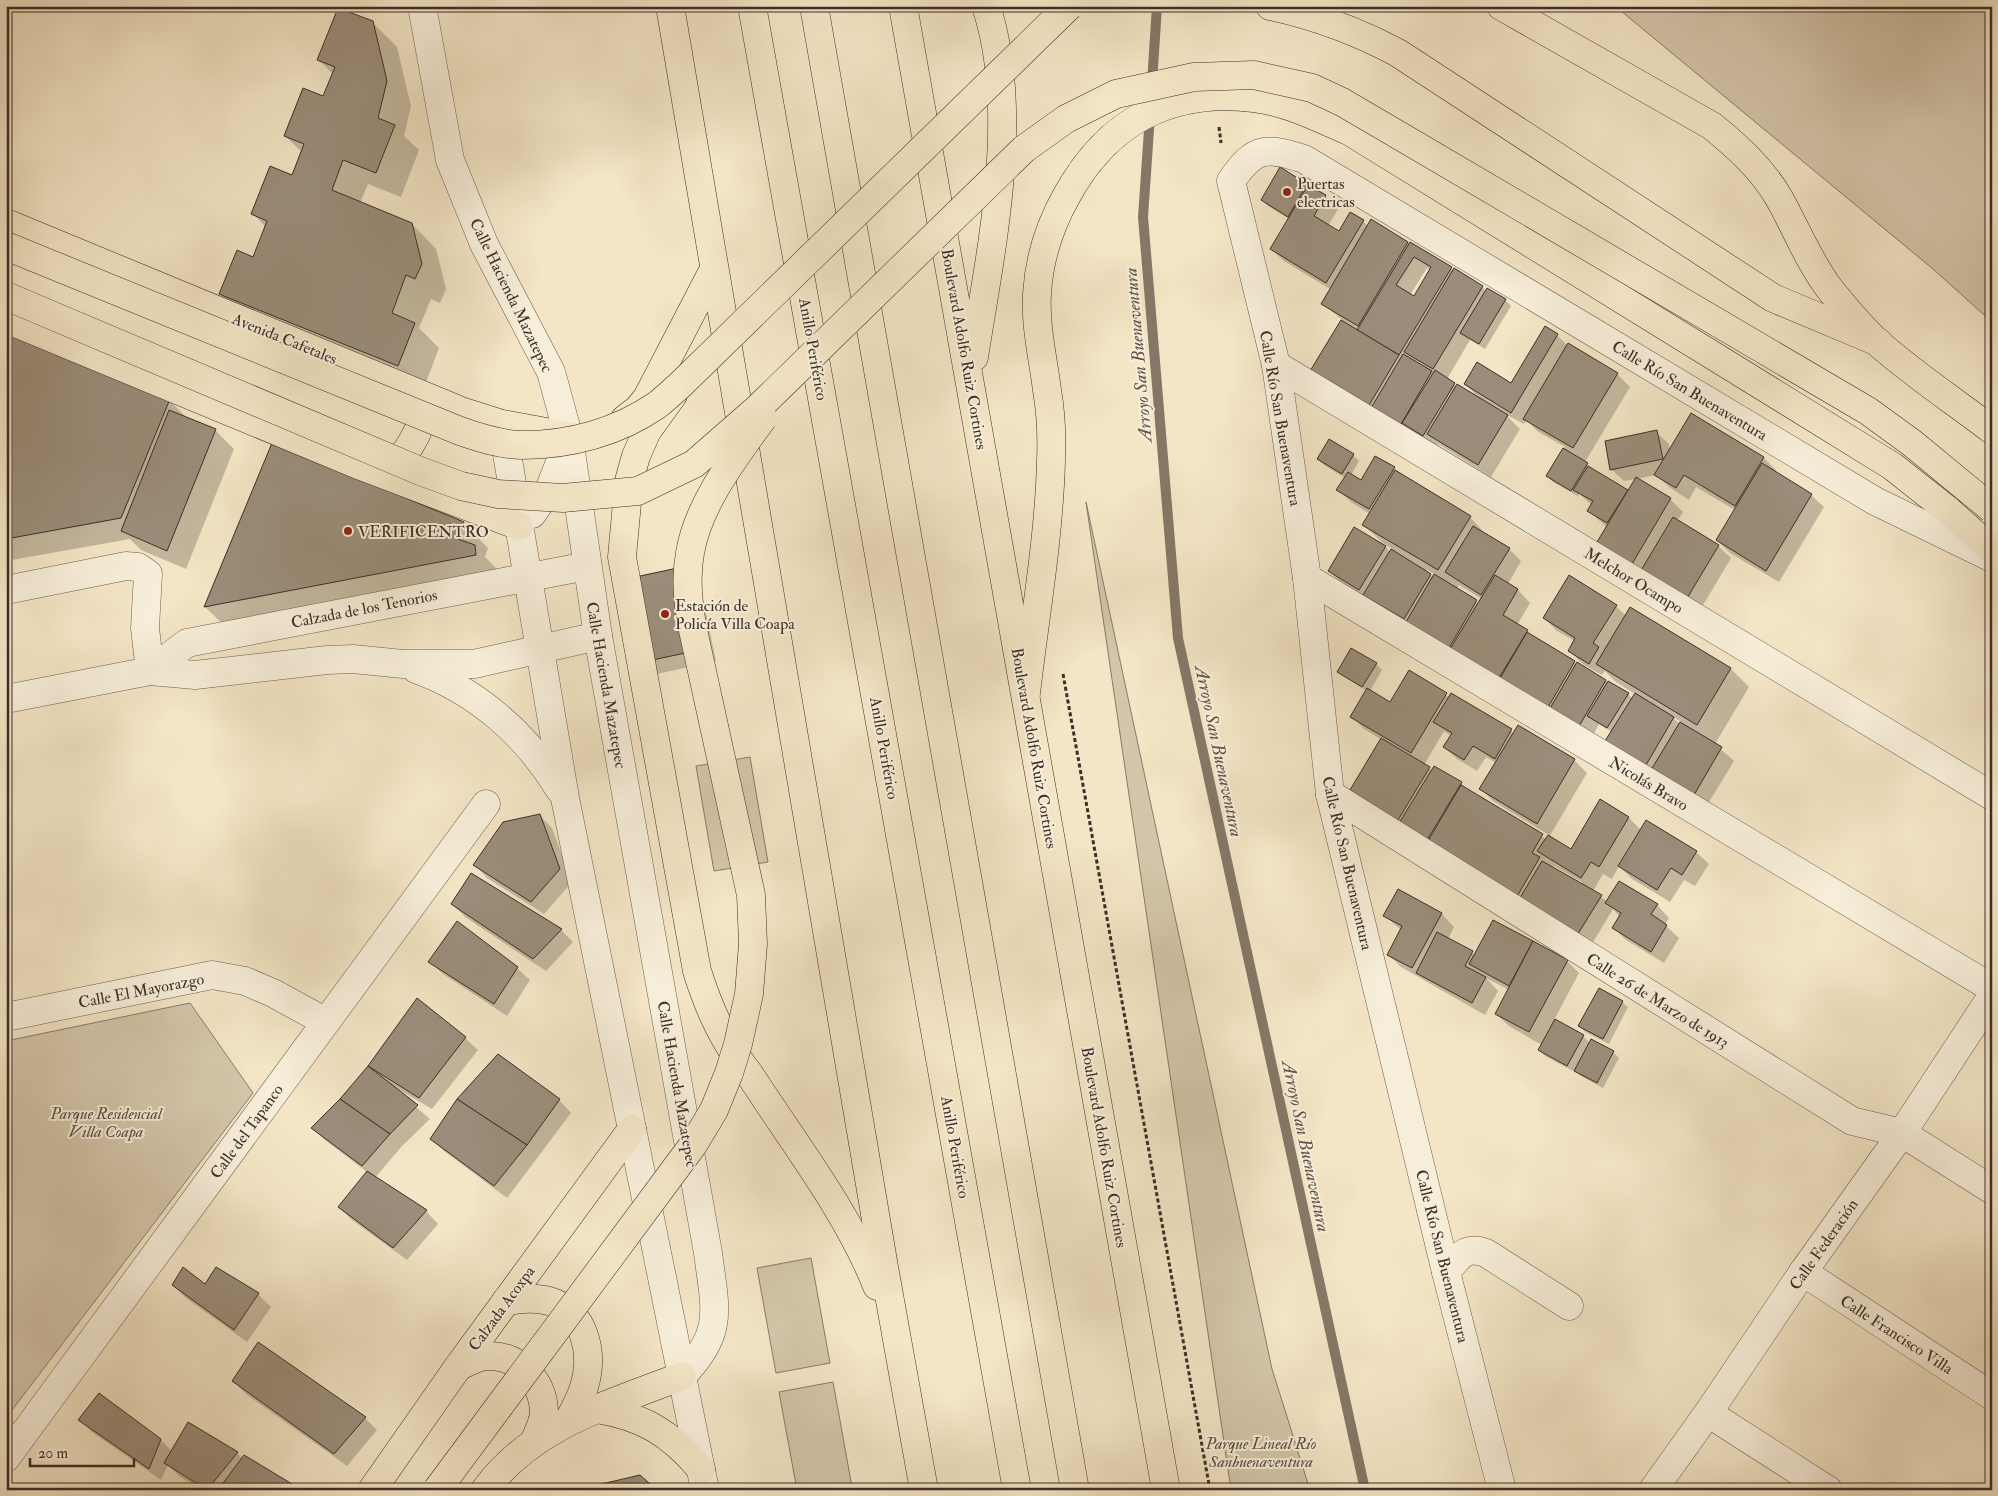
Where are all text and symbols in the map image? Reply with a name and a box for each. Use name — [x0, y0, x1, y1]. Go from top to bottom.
place label: Puertas electricas — [1297, 174, 1355, 212]
marker: Puertas electricas — [1281, 186, 1293, 198]
street label: Calle Hacienda Mazatepec — [464, 215, 557, 377]
street label: Boulevard Adolfo Ruiz Cortines — [936, 247, 992, 451]
water label: Arroyo San Buenaventura — [1119, 267, 1158, 445]
street label: Anillo Periférico — [794, 295, 832, 402]
street label: Avenida Cafetales — [228, 308, 340, 369]
street label: Calle Río San Buenaventura — [1255, 329, 1305, 508]
street label: Calle Río San Buenaventura — [1608, 336, 1771, 445]
place label: VERIFICENTRO — [358, 522, 489, 542]
marker: VERIFICENTRO — [342, 525, 354, 537]
street label: Melchor Ocampo — [1580, 543, 1687, 619]
street label: Calzada de los Tenorios — [289, 585, 439, 633]
place label: Estación de Policía Villa Coapa — [675, 596, 795, 635]
street label: Calle Hacienda Mazatepec — [581, 600, 631, 771]
marker: Estación de Policía Villa Coapa — [659, 608, 671, 620]
street label: Boulevard Adolfo Ruiz Cortines — [1006, 646, 1062, 850]
water label: Arroyo San Buenaventura — [1189, 661, 1248, 839]
street label: Anillo Periférico — [865, 694, 903, 801]
street label: Nicolás Bravo — [1605, 752, 1692, 816]
street label: Calle Río San Buenaventura — [1317, 774, 1377, 953]
street label: Calle 26 de Marzo de 1913 — [1583, 949, 1732, 1053]
street label: Calle El Mayorazgo — [77, 969, 206, 1013]
street label: Calle Hacienda Mazatepec — [652, 999, 702, 1170]
street label: Boulevard Adolfo Ruiz Cortines — [1076, 1045, 1132, 1249]
water label: Arroyo San Buenaventura — [1276, 1056, 1335, 1234]
street label: Calle del Tapanco — [206, 1080, 289, 1183]
street label: Anillo Periférico — [936, 1093, 974, 1200]
park label: Parque Residencial Villa Coapa — [49, 1104, 163, 1142]
street label: Calle Río San Buenaventura — [1411, 1168, 1473, 1345]
street label: Calle Federación — [1785, 1195, 1863, 1294]
street label: Calzada Acoxpa — [464, 1262, 540, 1356]
street label: Calle Francisco Villa — [1836, 1291, 1957, 1379]
park label: Parque Lineal Río Sanbuenaventura — [1205, 1434, 1317, 1472]
scale bar — [30, 1436, 134, 1468]
text: 20 m — [38, 1444, 68, 1463]

